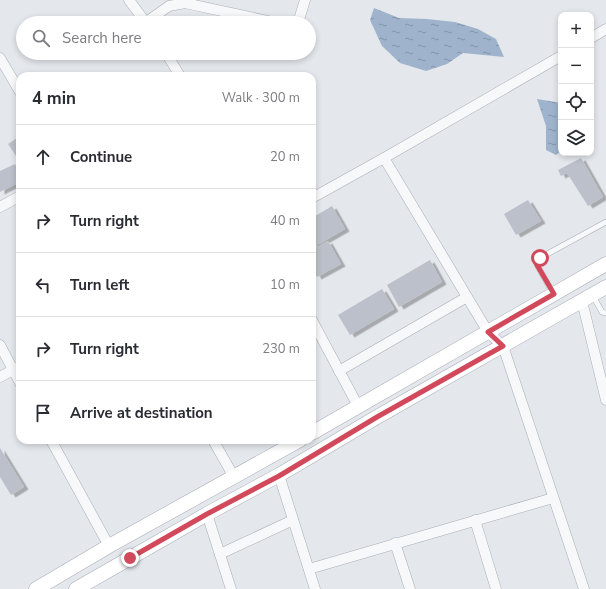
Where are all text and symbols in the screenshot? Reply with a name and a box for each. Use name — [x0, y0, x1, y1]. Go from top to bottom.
map controls — [558, 12, 594, 156]
button: + — [558, 12, 594, 48]
search box — [16, 16, 316, 60]
icon: search — [30, 27, 52, 49]
text: Search here — [62, 28, 142, 48]
button: − — [558, 48, 594, 84]
button: locate — [558, 84, 594, 120]
text: 4 min — [32, 87, 76, 110]
text: Walk · 300 m — [222, 89, 300, 107]
button: layers — [558, 120, 594, 156]
icon: ahead — [32, 146, 54, 168]
text: Continue — [70, 147, 132, 167]
text: 20 m — [270, 148, 300, 166]
icon: right — [32, 210, 54, 232]
text: Turn right — [70, 211, 139, 231]
text: 40 m — [270, 212, 300, 230]
route start — [531, 249, 549, 267]
icon: left — [32, 274, 54, 296]
text: Turn left — [70, 275, 129, 295]
text: 10 m — [270, 276, 300, 294]
icon: right — [32, 338, 54, 360]
text: Turn right — [70, 339, 139, 359]
text: 230 m — [262, 340, 300, 358]
icon: arrive — [32, 402, 54, 424]
text: Arrive at destination — [70, 403, 213, 423]
route end — [121, 549, 139, 567]

